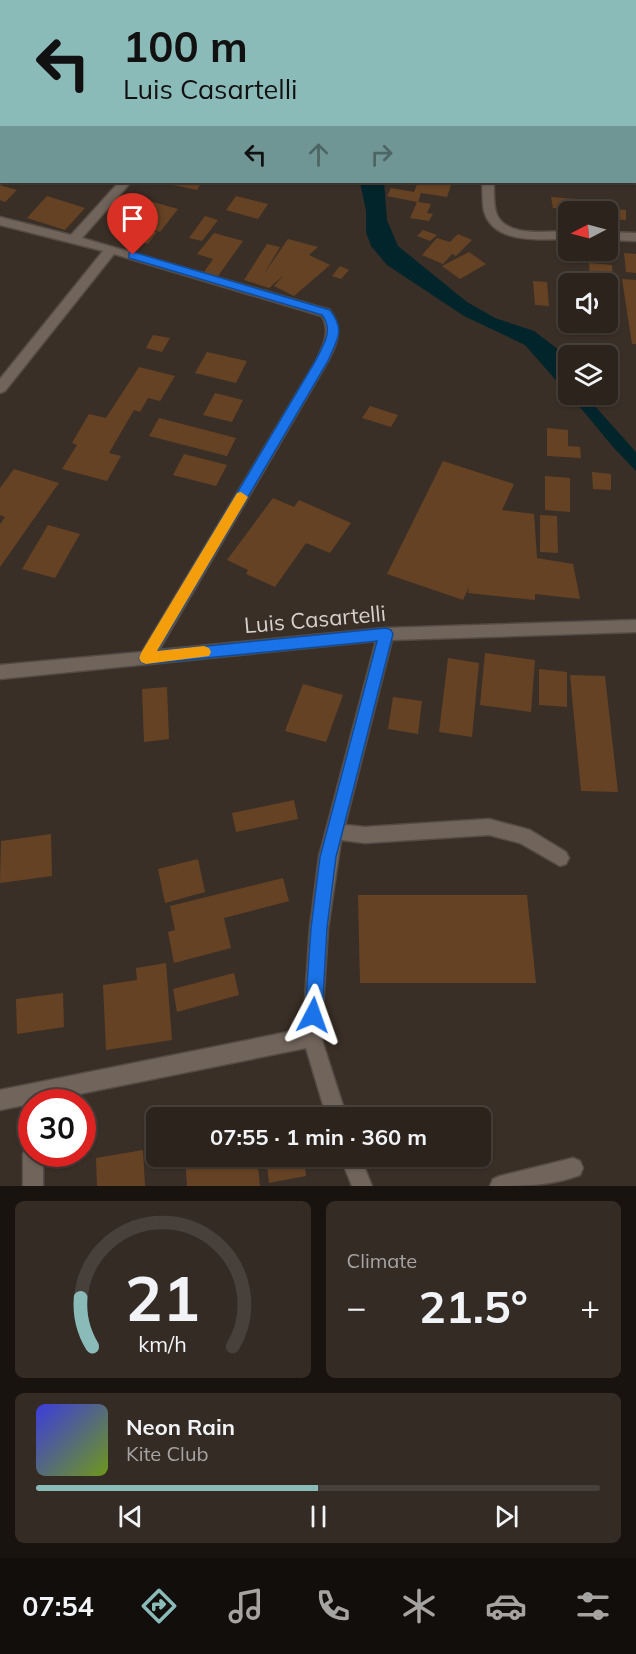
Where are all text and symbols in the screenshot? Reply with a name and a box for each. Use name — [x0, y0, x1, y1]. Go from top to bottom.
text: 100 m — [123, 20, 248, 73]
icon: left — [24, 24, 102, 102]
text: Luis Casartelli — [123, 72, 298, 106]
icon: left — [239, 138, 272, 171]
icon: ahead — [302, 138, 335, 171]
icon: right — [365, 138, 398, 171]
pin — [107, 193, 158, 255]
north arrow — [558, 201, 618, 261]
map controls — [558, 201, 618, 405]
icon: arrive — [116, 202, 149, 235]
button: sound — [558, 273, 618, 333]
button: layers — [558, 345, 618, 405]
street label: Luis Casartelli — [243, 599, 387, 639]
position arrow — [281, 983, 345, 1047]
speed limit sign: 30 — [18, 1089, 96, 1167]
text: 07:55 · 1 min · 360 m — [210, 1123, 427, 1151]
text: Climate — [347, 1248, 417, 1273]
text: 21 — [125, 1258, 200, 1337]
text: 21.5° — [419, 1278, 528, 1334]
text: − — [347, 1286, 366, 1327]
text: + — [580, 1286, 600, 1327]
text: km/h — [138, 1330, 187, 1357]
text: Neon Rain — [126, 1413, 235, 1441]
text: Kite Club — [126, 1441, 208, 1466]
icon: previous — [114, 1500, 147, 1533]
icon: pause — [302, 1500, 335, 1533]
icon: next — [490, 1500, 523, 1533]
icon: directions — [138, 1585, 180, 1627]
icon: music — [225, 1585, 267, 1627]
icon: phone — [312, 1585, 354, 1627]
icon: climate — [398, 1585, 440, 1627]
icon: car — [485, 1585, 527, 1627]
icon: filters — [572, 1585, 614, 1627]
text: 07:54 — [22, 1589, 94, 1623]

